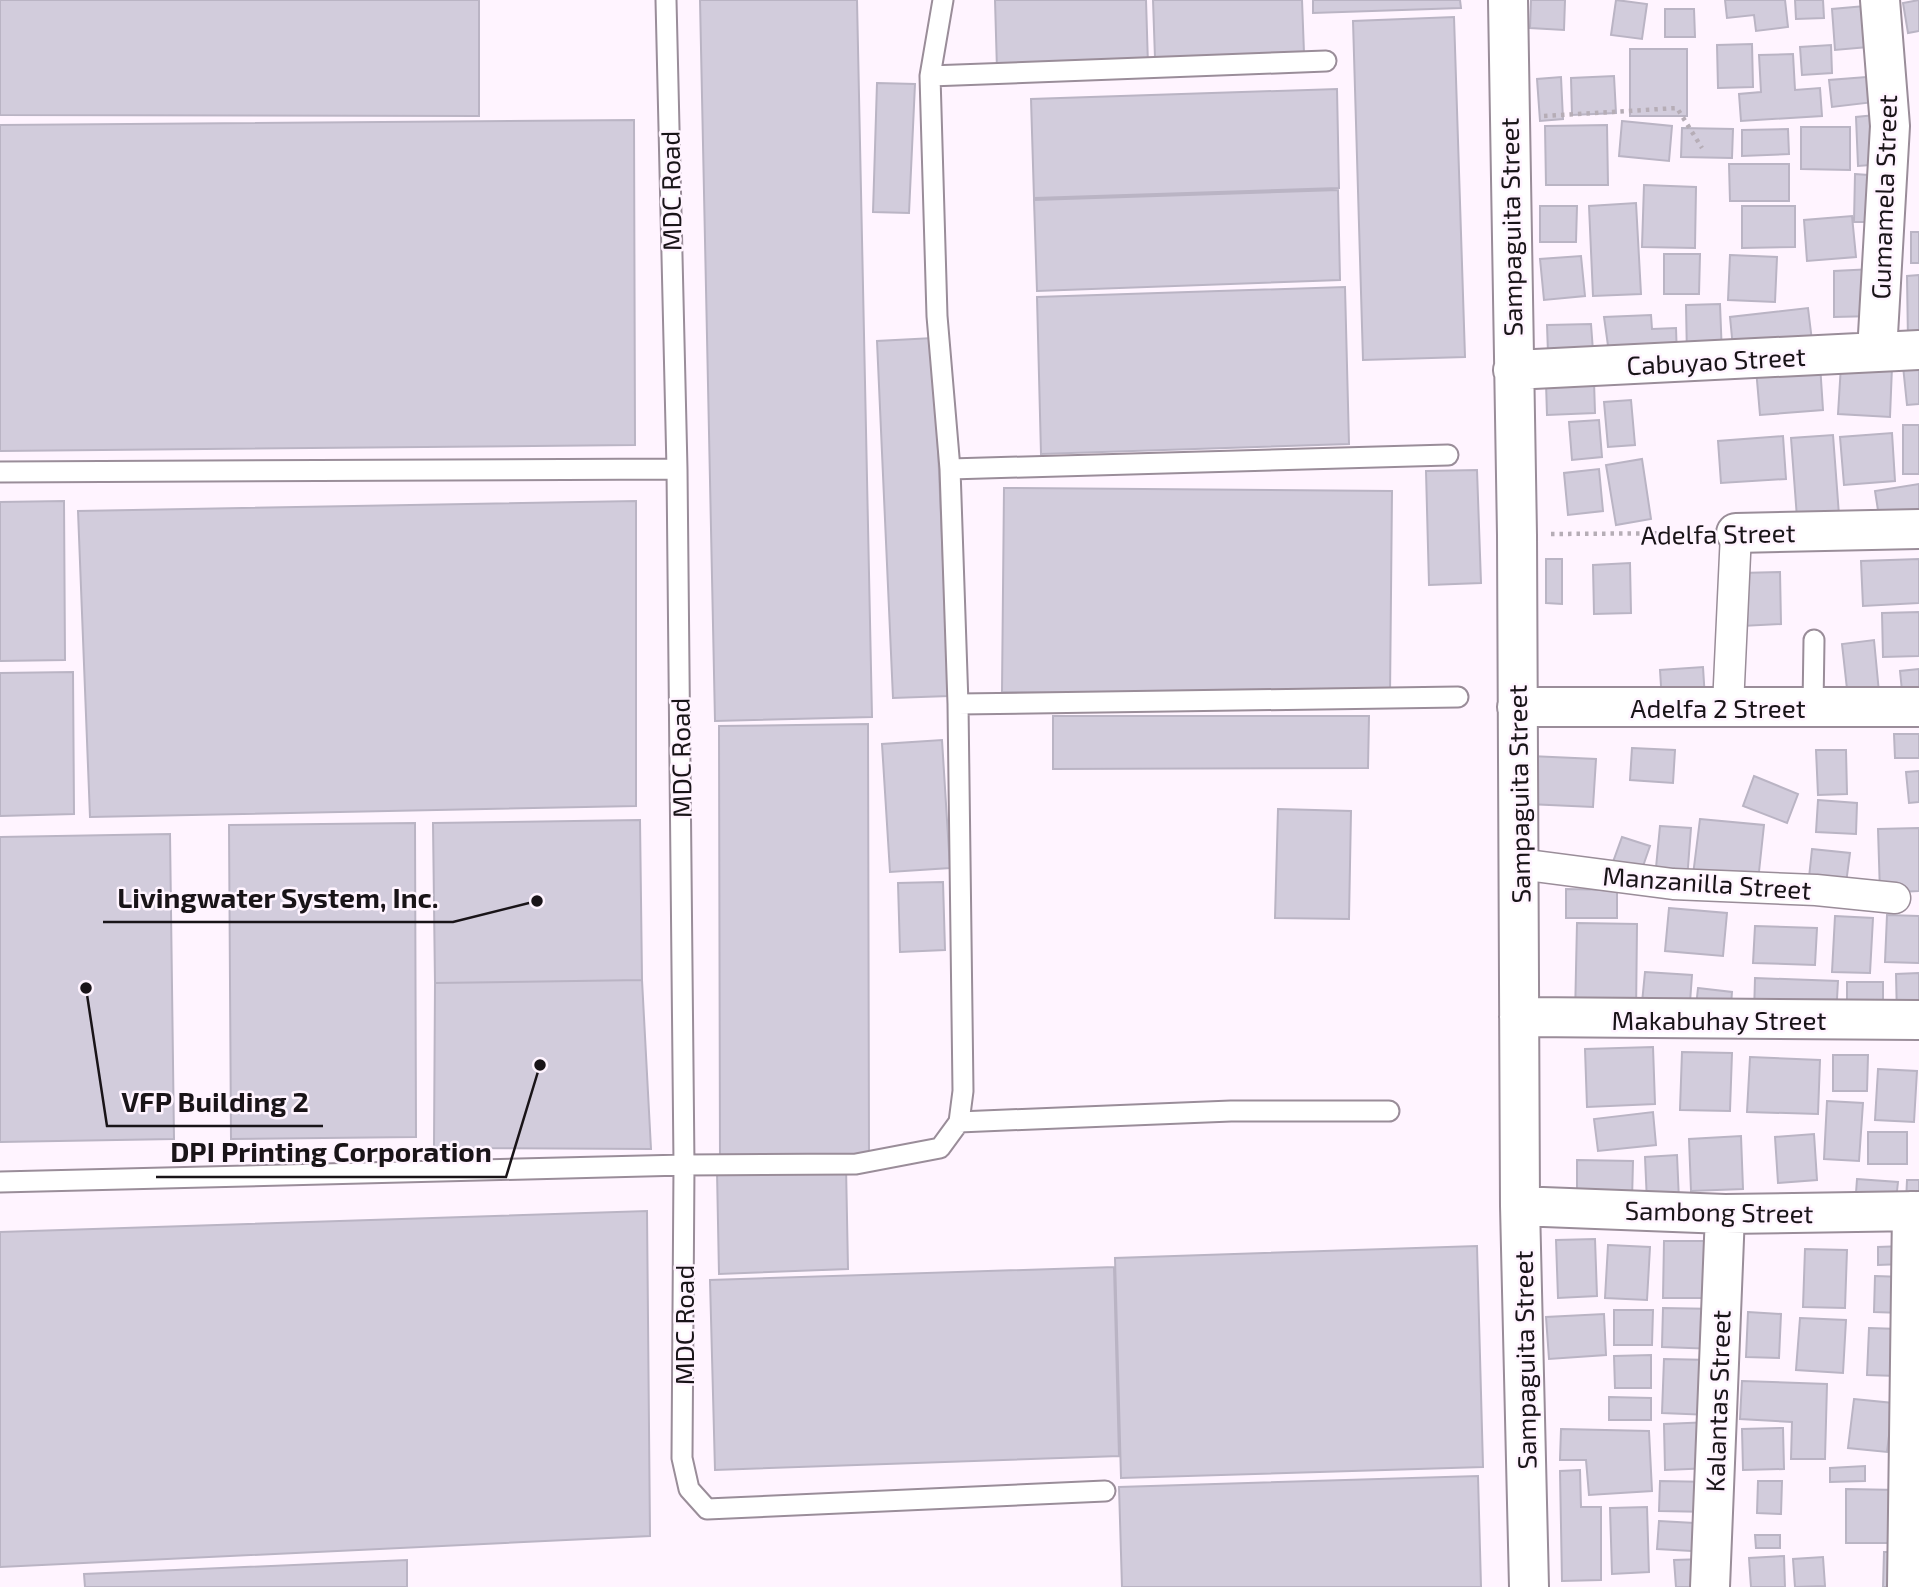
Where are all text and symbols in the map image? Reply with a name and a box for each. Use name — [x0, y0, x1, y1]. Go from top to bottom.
street label: Gumamela Street — [1864, 94, 1902, 300]
street label: Sampaguita Street — [1493, 117, 1527, 337]
street label: MDC Road — [653, 130, 687, 252]
street label: Cabuyao Street — [1626, 340, 1807, 380]
street label: Adelfa Street — [1640, 516, 1796, 550]
street label: Sampaguita Street — [1501, 684, 1535, 904]
street label: Adelfa 2 Street — [1630, 692, 1806, 723]
street label: MDC Road — [663, 697, 697, 819]
street label: Manzanilla Street — [1602, 859, 1812, 905]
callout: Livingwater System, Inc. — [103, 873, 453, 922]
text: Livingwater System, Inc. — [117, 880, 439, 914]
street label: Makabuhay Street — [1612, 1004, 1827, 1035]
callout: VFP Building 2 — [107, 1077, 323, 1126]
text: VFP Building 2 — [121, 1084, 309, 1118]
callout: DPI Printing Corporation — [156, 1128, 506, 1177]
text: DPI Printing Corporation — [170, 1134, 492, 1168]
street label: Sambong Street — [1624, 1194, 1814, 1228]
street label: Sampaguita Street — [1507, 1250, 1541, 1470]
street label: MDC Road — [668, 1265, 699, 1385]
street label: Kalantas Street — [1698, 1309, 1736, 1493]

